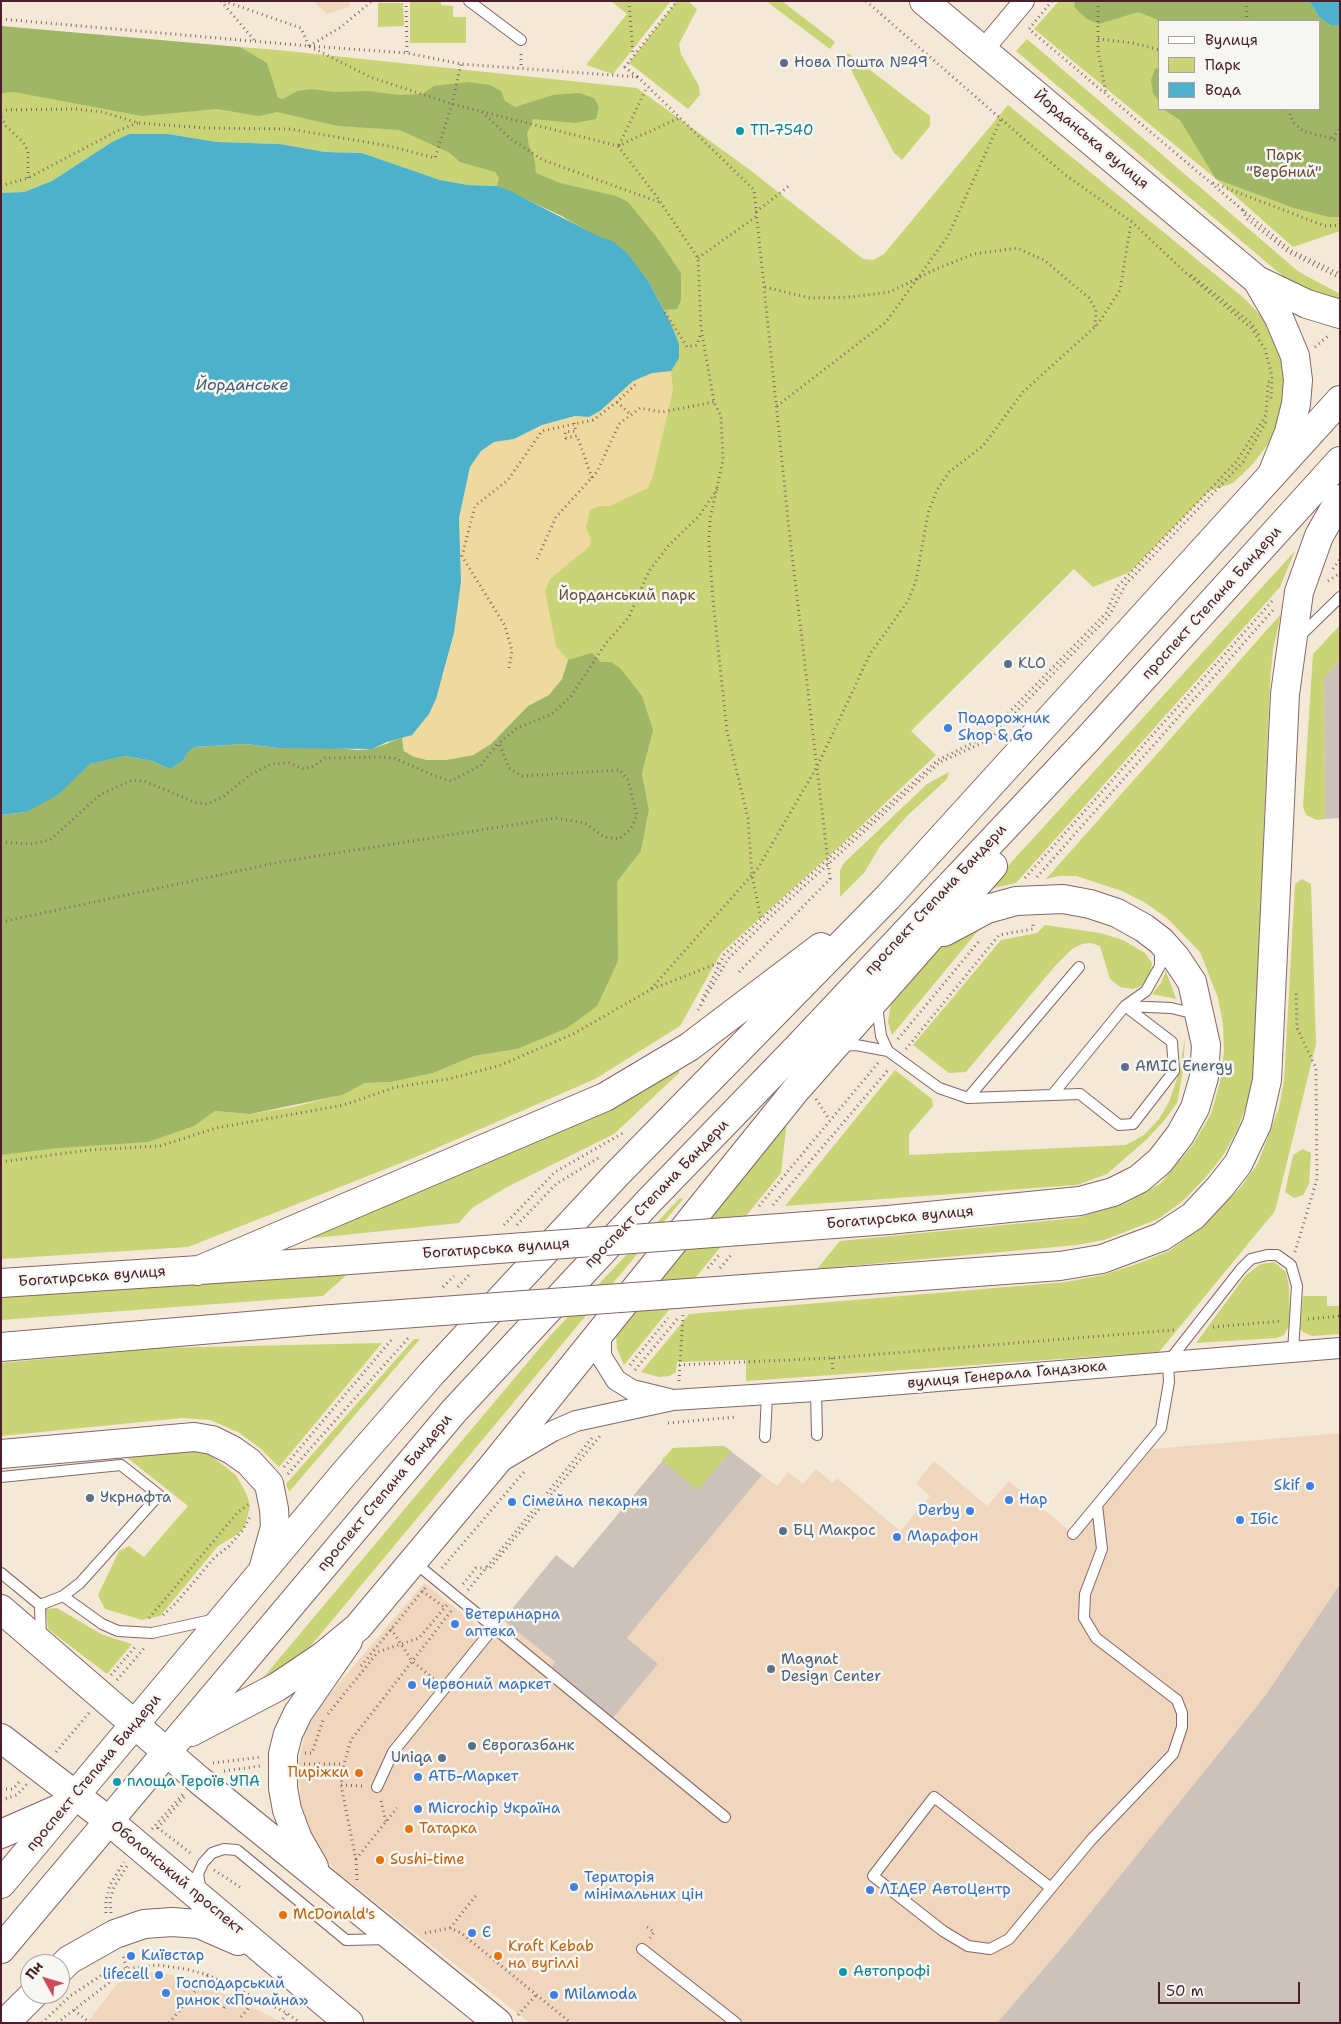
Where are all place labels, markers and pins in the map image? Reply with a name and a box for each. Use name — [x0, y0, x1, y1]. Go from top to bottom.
place label: Нова Пошта №49 — [794, 54, 928, 72]
marker: Нова Пошта №49 — [778, 57, 790, 69]
place label: ТП-7540 — [750, 122, 813, 140]
marker: ТП-7540 — [734, 125, 746, 137]
place label: KLO — [1018, 655, 1046, 673]
marker: KLO — [1002, 658, 1014, 670]
place label: Подорожник Shop & Go — [958, 710, 1050, 745]
marker: Подорожник Shop & Go — [942, 722, 954, 734]
place label: AMIC Energy — [1135, 1058, 1233, 1076]
marker: AMIC Energy — [1119, 1061, 1131, 1073]
place label: Skif — [1274, 1477, 1300, 1495]
marker: Skif — [1304, 1480, 1316, 1492]
place label: Укрнафта — [100, 1489, 171, 1507]
place label: Hap — [1019, 1491, 1048, 1509]
marker: Укрнафта — [84, 1492, 96, 1504]
place label: Сімейна пекарня — [522, 1493, 648, 1511]
marker: Hap — [1003, 1494, 1015, 1506]
marker: Сімейна пекарня — [506, 1496, 518, 1508]
place label: Derby — [918, 1502, 960, 1520]
marker: Derby — [964, 1505, 976, 1517]
place label: Ібіс — [1250, 1511, 1279, 1529]
marker: Ібіс — [1234, 1514, 1246, 1526]
place label: БЦ Макрос — [793, 1522, 876, 1540]
marker: БЦ Макрос — [777, 1525, 789, 1537]
place label: Марафон — [907, 1528, 978, 1546]
marker: Марафон — [891, 1531, 903, 1543]
place label: Ветеринарна аптека — [465, 1606, 560, 1641]
marker: Ветеринарна аптека — [449, 1618, 461, 1630]
place label: Magnat Design Center — [781, 1651, 881, 1686]
marker: Magnat Design Center — [765, 1663, 777, 1675]
place label: Червоний маркет — [422, 1676, 551, 1694]
marker: Червоний маркет — [406, 1679, 418, 1691]
place label: Єврогазбанк — [482, 1737, 575, 1755]
marker: Єврогазбанк — [466, 1740, 478, 1752]
place label: Uniqa — [391, 1749, 432, 1767]
marker: Uniqa — [436, 1752, 448, 1764]
place label: Пиріжки — [288, 1764, 349, 1782]
marker: Пиріжки — [353, 1767, 365, 1779]
place label: АТБ-Маркет — [428, 1768, 518, 1786]
marker: АТБ-Маркет — [412, 1771, 424, 1783]
place label: площа Героїв УПА — [127, 1773, 260, 1791]
marker: площа Героїв УПА — [111, 1776, 123, 1788]
place label: Microchip Україна — [428, 1800, 560, 1818]
marker: Microchip Україна — [412, 1803, 424, 1815]
place label: Татарка — [419, 1820, 477, 1838]
marker: Татарка — [403, 1823, 415, 1835]
place label: Sushi-time — [390, 1851, 465, 1869]
marker: Sushi-time — [374, 1854, 386, 1866]
place label: Територія мінімальних цін — [584, 1869, 703, 1904]
marker: Територія мінімальних цін — [568, 1881, 580, 1893]
place label: ЛІДЕР АвтоЦентр — [880, 1881, 1011, 1899]
marker: ЛІДЕР АвтоЦентр — [864, 1884, 876, 1896]
place label: McDonald's — [293, 1906, 375, 1924]
marker: McDonald's — [277, 1909, 289, 1921]
place label: Є — [482, 1924, 491, 1942]
marker: Є — [466, 1927, 478, 1939]
place label: Kraft Kebab на вугіллі — [508, 1938, 594, 1973]
place label: Київстар — [141, 1947, 204, 1965]
marker: Київстар — [125, 1950, 137, 1962]
marker: Kraft Kebab на вугіллі — [492, 1950, 504, 1962]
place label: Автопрофі — [853, 1963, 930, 1981]
place label: lifecell — [103, 1966, 149, 1984]
marker: Автопрофі — [837, 1966, 849, 1978]
marker: lifecell — [153, 1969, 165, 1981]
place label: Господарський ринок «Почайна» — [176, 1975, 308, 2010]
place label: Milamoda — [564, 1986, 637, 2004]
marker: Господарський ринок «Почайна» — [160, 1987, 172, 1999]
marker: Milamoda — [548, 1989, 560, 2001]

